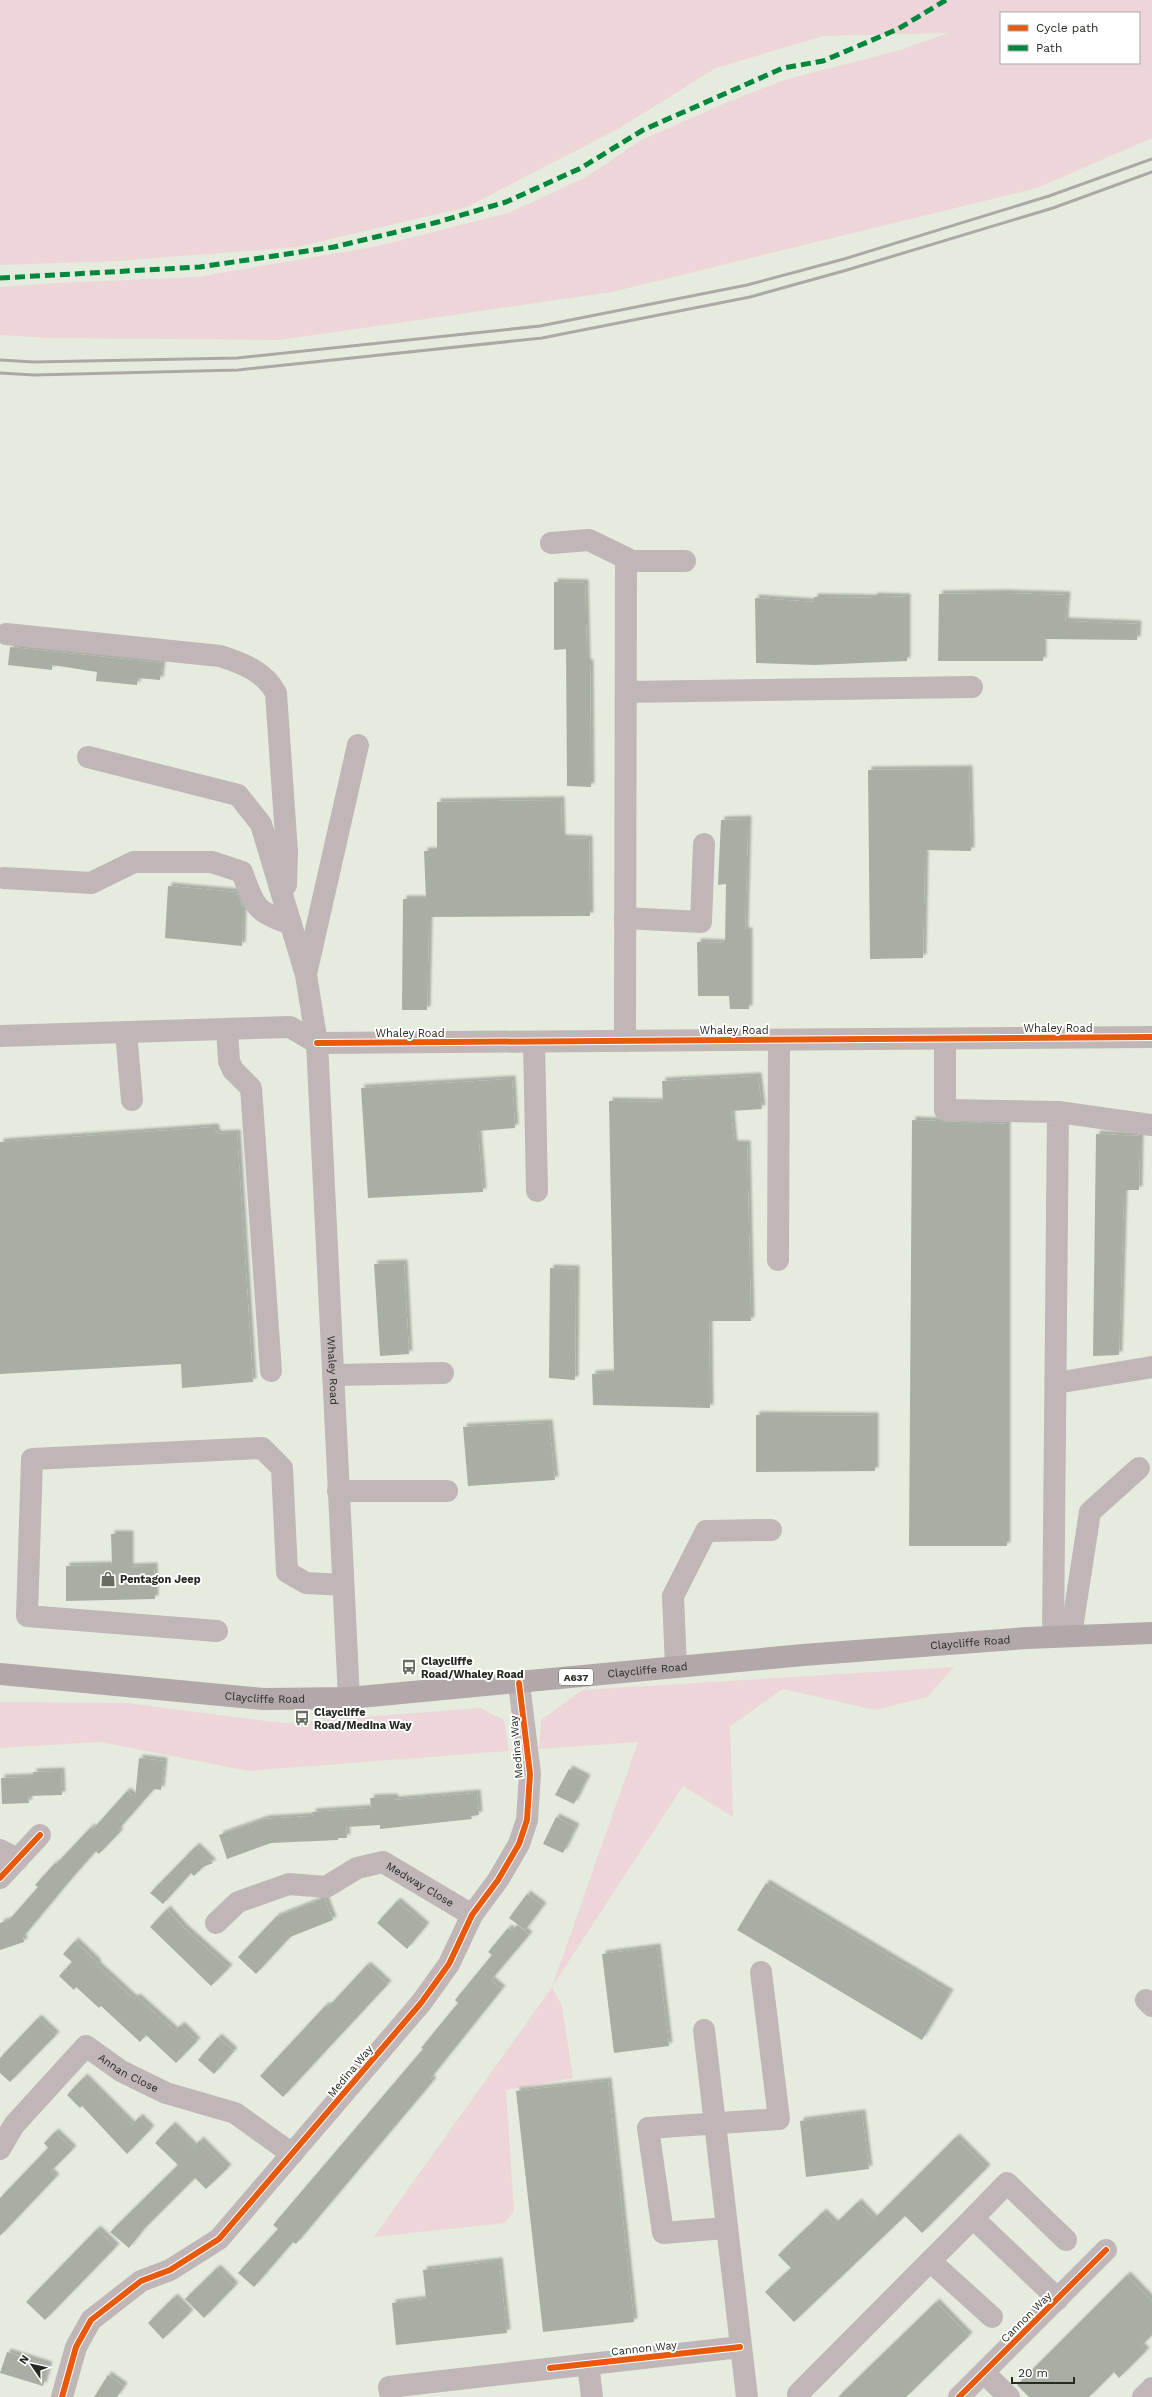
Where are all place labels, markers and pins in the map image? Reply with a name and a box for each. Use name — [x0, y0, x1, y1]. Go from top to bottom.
shop icon: Pentagon Jeep — [99, 1570, 117, 1588]
place label: Pentagon Jeep — [120, 1573, 201, 1586]
place label: Claycliffe Road/Whaley Road — [421, 1655, 524, 1681]
bus stop icon: Claycliffe Road/Whaley Road — [400, 1658, 418, 1676]
place label: Claycliffe Road/Medina Way — [314, 1706, 412, 1732]
bus stop icon: Claycliffe Road/Medina Way — [293, 1709, 311, 1727]

